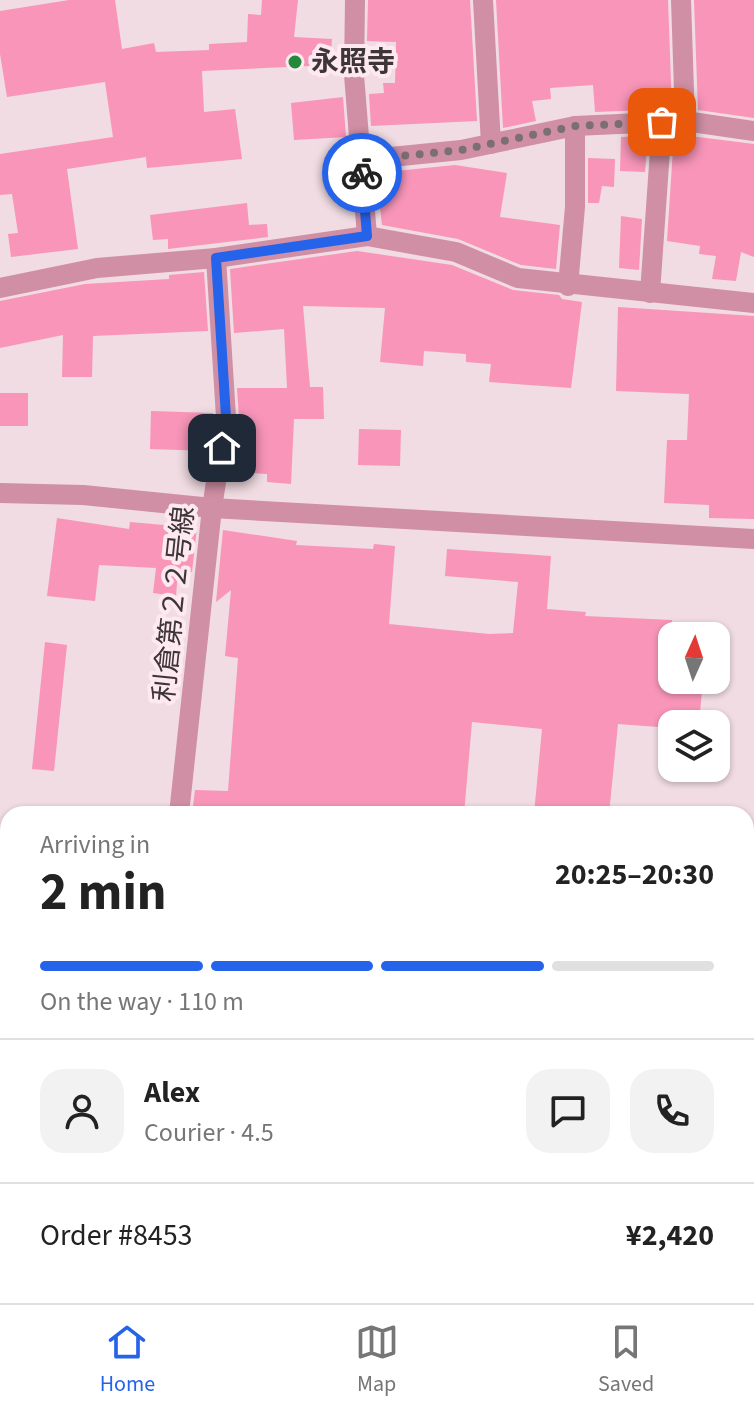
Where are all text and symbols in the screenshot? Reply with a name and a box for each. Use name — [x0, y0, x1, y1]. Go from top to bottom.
place label: 永照寺 — [311, 42, 395, 82]
marker: 永照寺 — [286, 53, 304, 71]
pin — [628, 88, 696, 156]
icon: bag — [640, 100, 684, 144]
courier — [322, 133, 402, 213]
icon: bike — [340, 151, 384, 195]
pin — [188, 414, 256, 482]
icon: home — [200, 426, 244, 470]
street label: 利倉第２２号線 — [144, 504, 204, 704]
north arrow — [658, 622, 730, 694]
map controls — [658, 622, 730, 782]
button: layers — [658, 710, 730, 782]
text: Arriving in — [40, 826, 150, 863]
text: 20:25–20:30 — [555, 853, 714, 896]
text: 2 min — [40, 856, 167, 930]
text: On the way · 110 m — [40, 983, 244, 1020]
button: person — [40, 1069, 124, 1153]
button: chat — [526, 1069, 610, 1153]
button: phone — [630, 1069, 714, 1153]
text: Alex — [144, 1071, 200, 1114]
text: Courier · 4.5 — [144, 1114, 274, 1151]
text: Order #8453 — [40, 1214, 193, 1257]
text: ¥2,420 — [626, 1214, 714, 1257]
tab: Home — [100, 1320, 155, 1400]
tab: Map — [355, 1320, 399, 1400]
tab: Saved — [598, 1320, 654, 1400]

